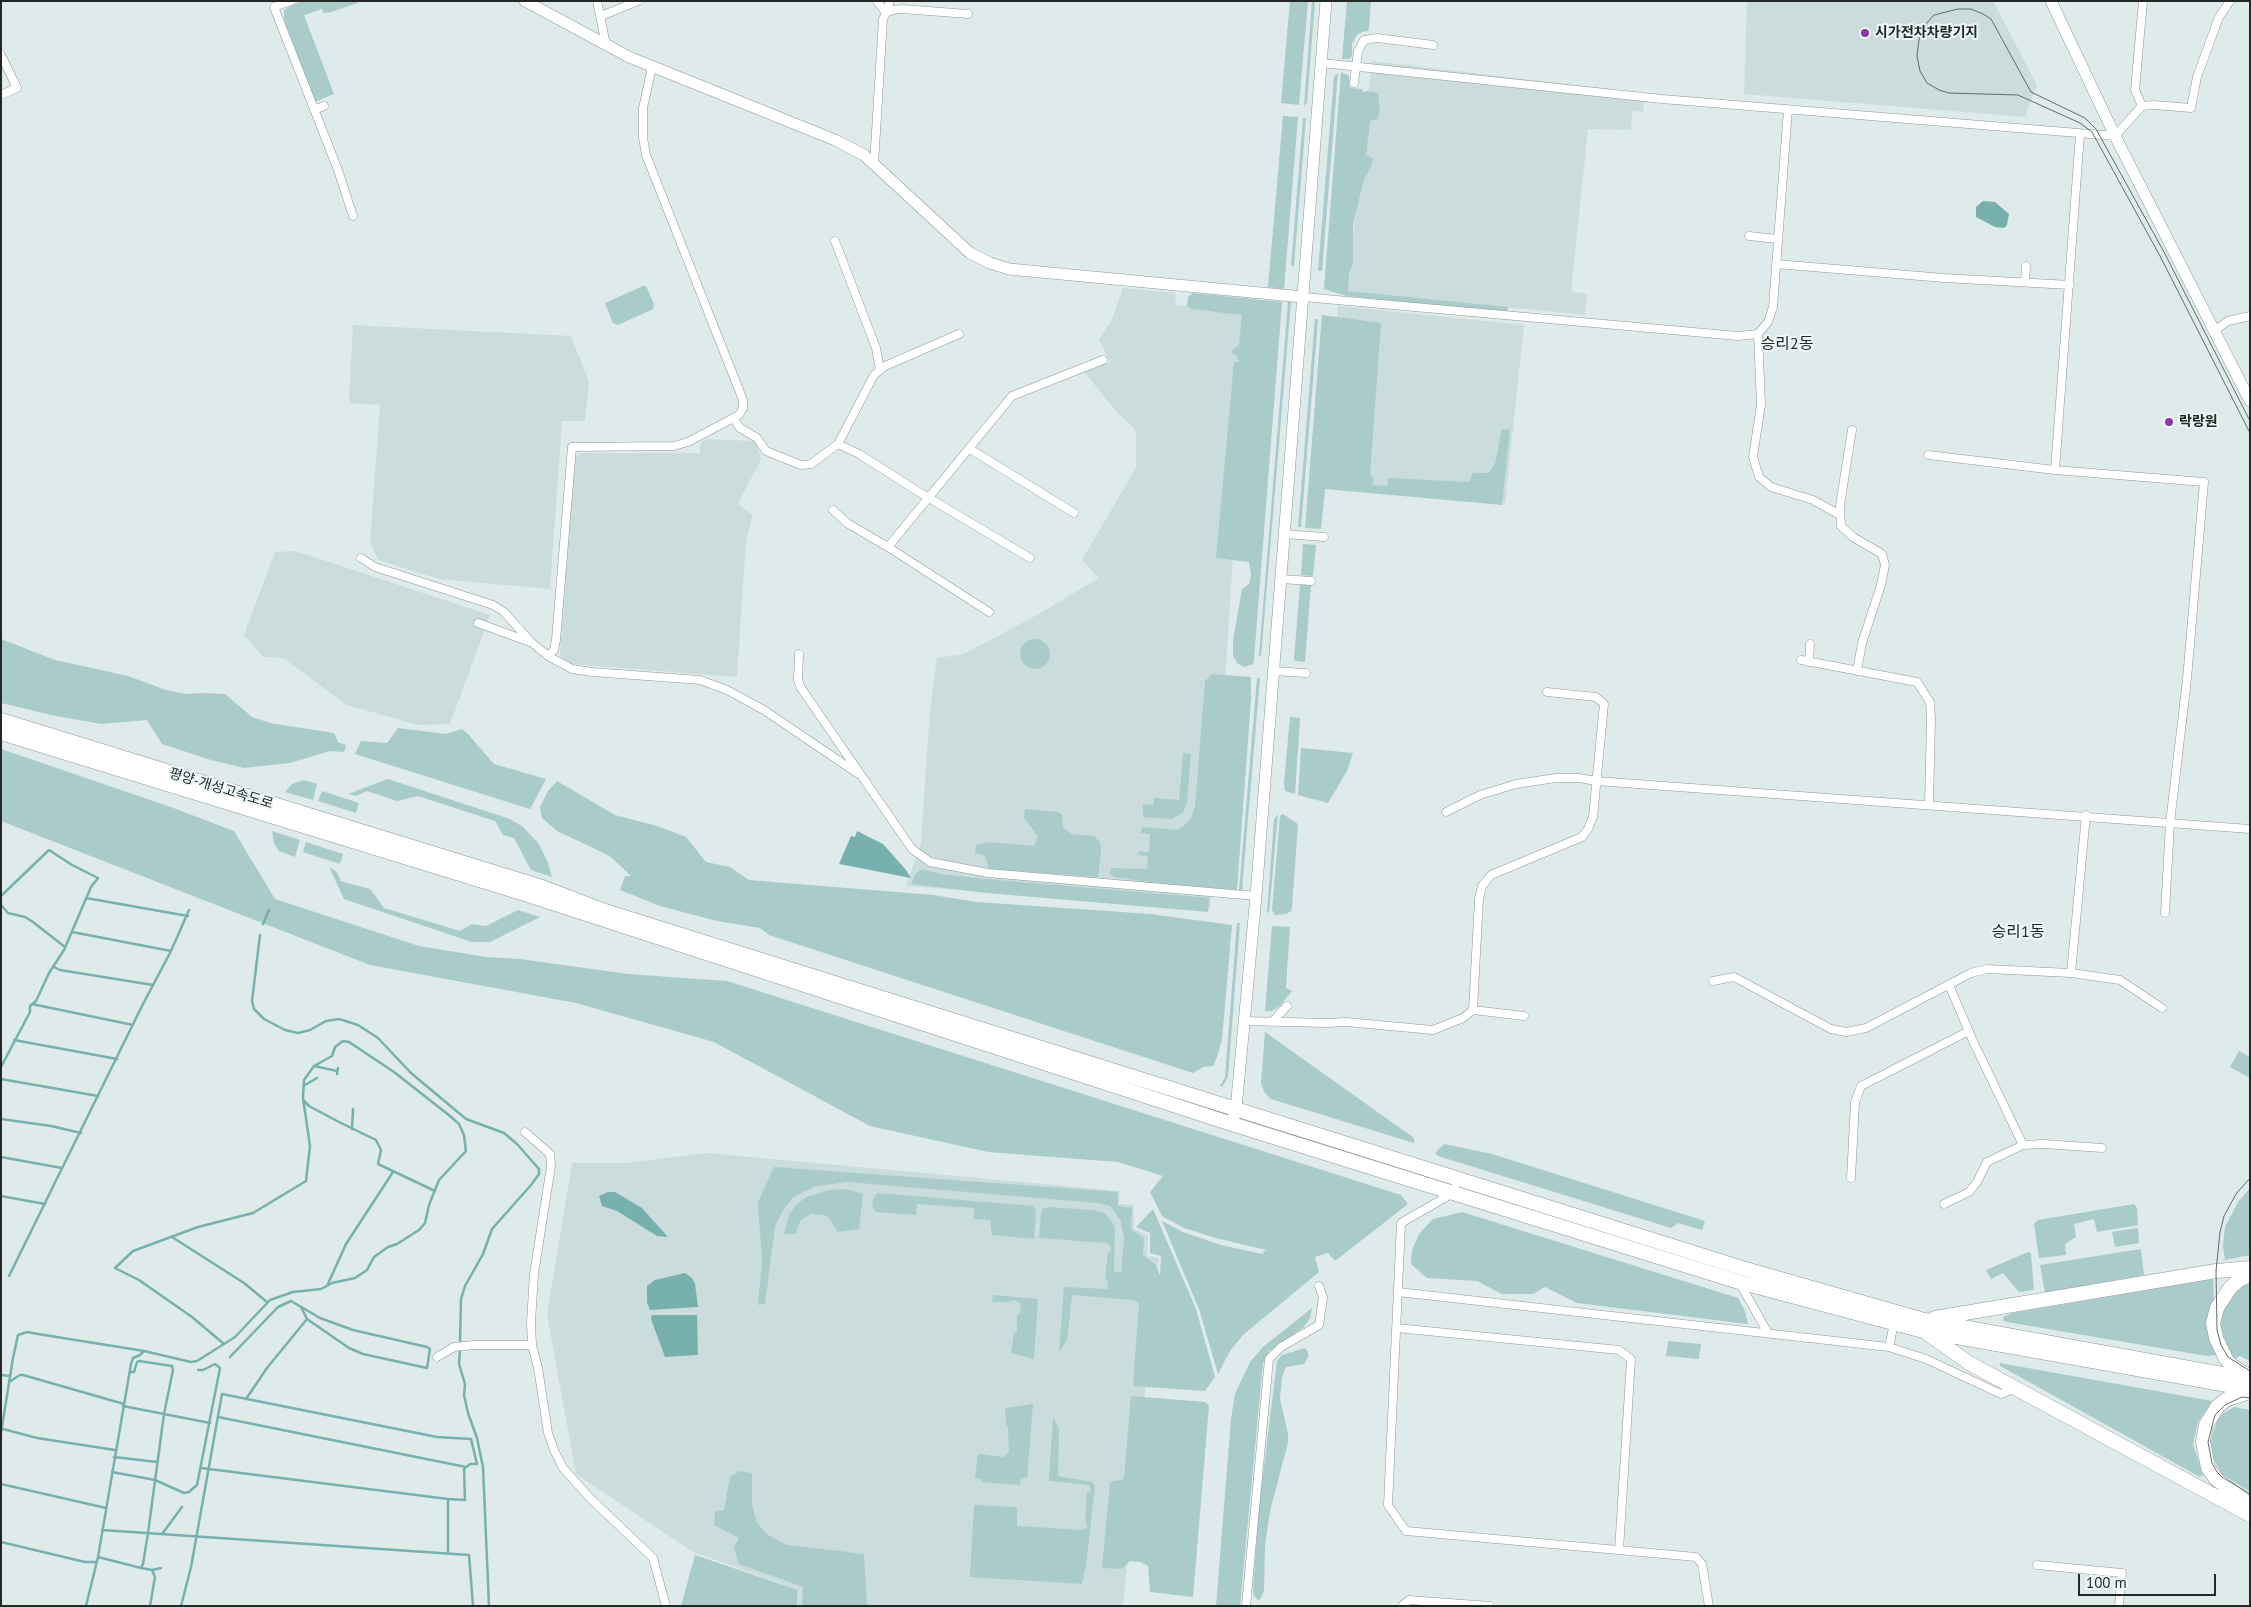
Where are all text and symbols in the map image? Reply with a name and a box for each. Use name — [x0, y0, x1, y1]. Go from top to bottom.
place label: 시가전차차량기지 — [1875, 25, 1978, 41]
marker: 시가전차차량기지 — [1859, 27, 1871, 39]
district label: 승리2동 — [1761, 334, 1813, 354]
place label: 락랑원 — [2179, 414, 2218, 430]
marker: 락랑원 — [2163, 416, 2175, 428]
street label: 평양-개성고속도로 — [167, 765, 275, 813]
district label: 승리1동 — [1992, 922, 2044, 942]
scale bar — [2081, 1564, 2218, 1596]
text: 100 m — [2086, 1573, 2127, 1592]

